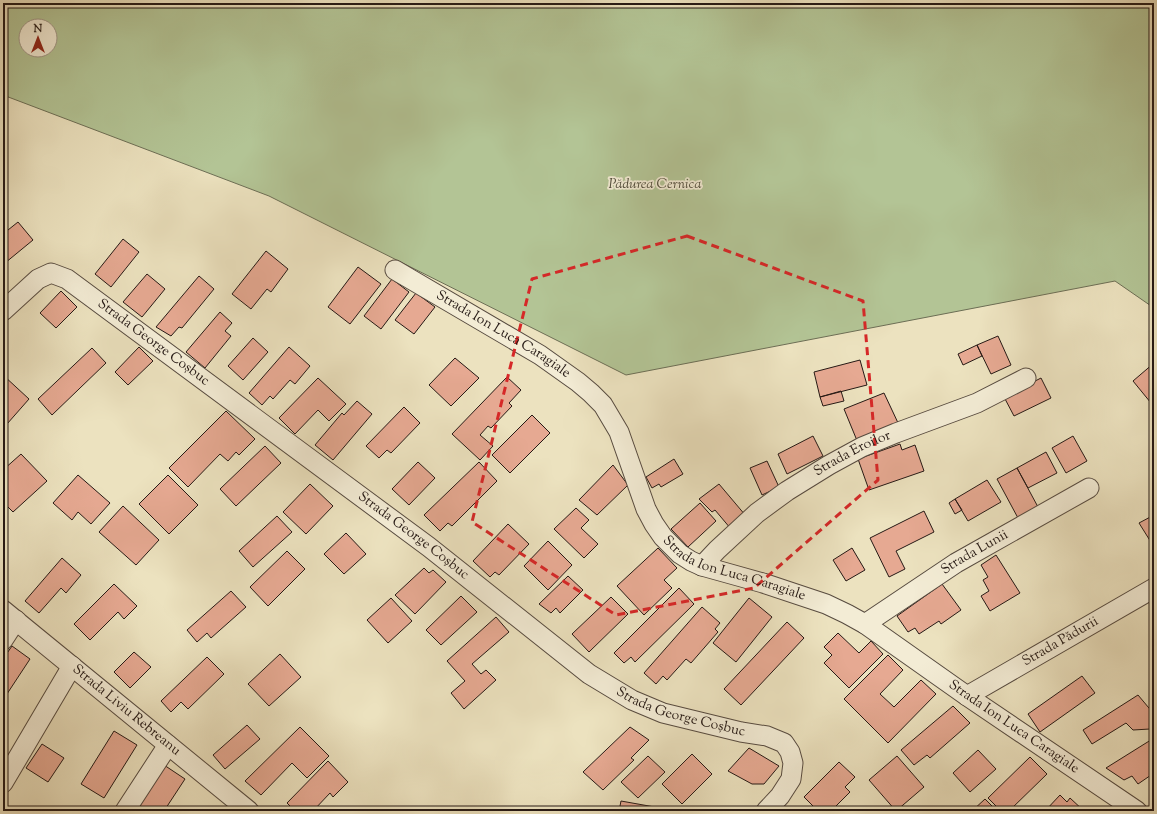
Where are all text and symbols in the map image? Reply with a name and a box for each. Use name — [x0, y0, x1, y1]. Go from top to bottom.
north arrow — [18, 18, 58, 58]
text: N — [33, 21, 43, 37]
park label: Pădurea Cernica — [609, 175, 701, 195]
street label: Strada Ion Luca Caragiale — [432, 286, 574, 383]
street label: Strada George Coșbuc — [93, 294, 213, 391]
street label: Strada Eroilor — [810, 426, 895, 482]
street label: Strada George Coșbuc — [353, 487, 473, 585]
street label: Strada Lunii — [937, 525, 1012, 580]
street label: Strada Ion Luca Caragiale — [658, 532, 808, 606]
street label: Strada Pădurii — [1019, 612, 1102, 672]
street label: Strada Liviu Rebreanu — [68, 660, 185, 761]
street label: Strada Ion Luca Caragiale — [944, 676, 1083, 779]
street label: Strada George Coșbuc — [612, 682, 746, 742]

